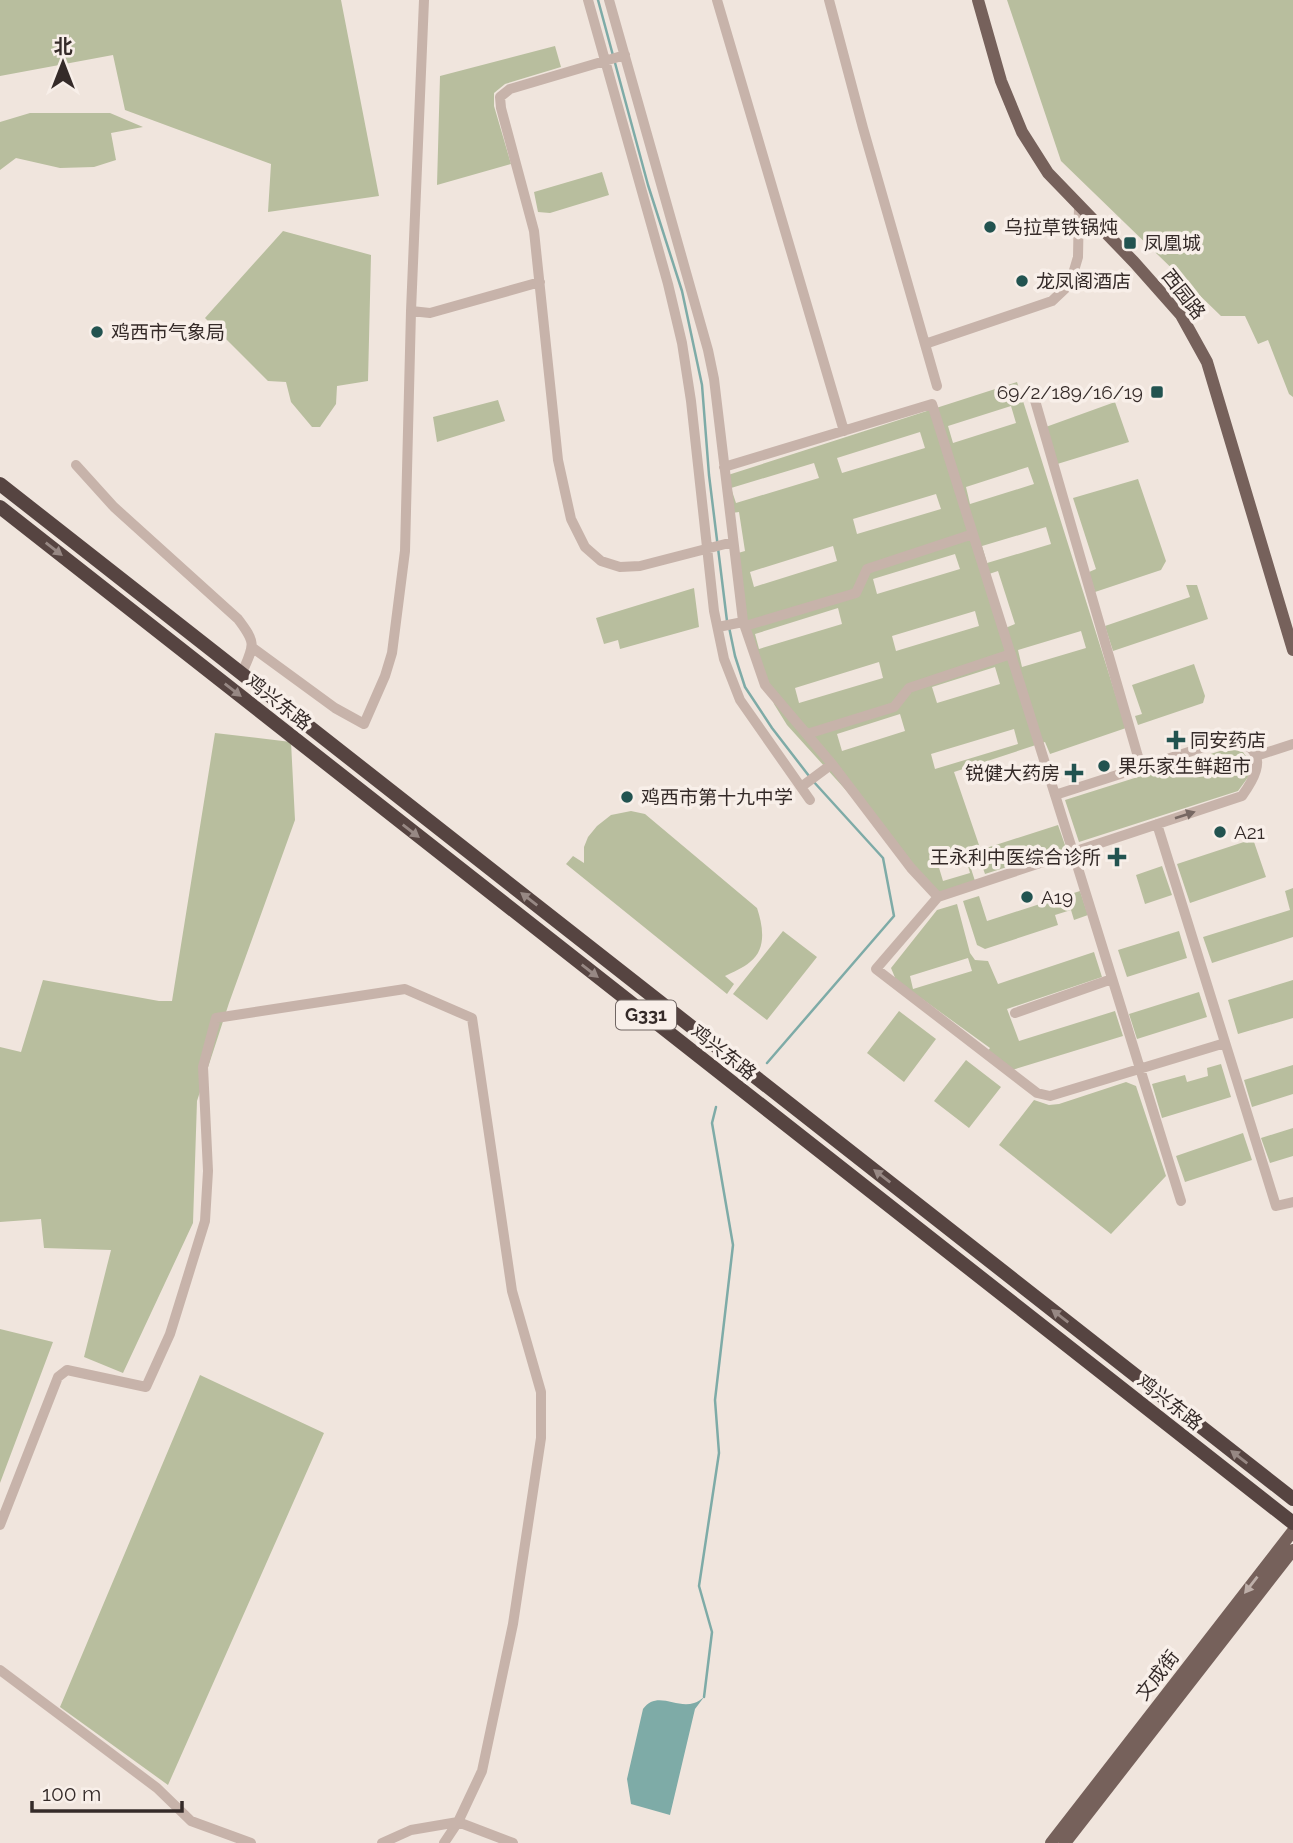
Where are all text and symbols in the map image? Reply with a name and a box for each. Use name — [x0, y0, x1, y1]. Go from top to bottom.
north arrow — [28, 28, 98, 98]
text: 北 — [53, 35, 73, 57]
place label: 乌拉草铁锅炖 — [1004, 216, 1118, 238]
marker: 乌拉草铁锅炖 — [982, 219, 998, 235]
place label: 凤凰城 — [1144, 232, 1201, 254]
marker: 凤凰城 — [1122, 235, 1138, 251]
street label: 西园路 — [1158, 265, 1210, 323]
place label: 龙凤阁酒店 — [1036, 270, 1131, 292]
marker: 龙凤阁酒店 — [1014, 273, 1030, 289]
place label: 鸡西市气象局 — [111, 321, 225, 343]
marker: 鸡西市气象局 — [89, 324, 105, 340]
place label: 69/2/189/16/19 — [997, 381, 1143, 403]
marker: 69/2/189/16/19 — [1149, 384, 1165, 400]
one-way arrow — [44, 542, 62, 557]
street label: 鸡兴东路 — [242, 670, 316, 734]
one-way arrow — [224, 682, 241, 697]
place label: 同安药店 — [1190, 729, 1266, 751]
marker: 同安药店 — [1168, 732, 1184, 748]
place label: 果乐家生鲜超市 — [1118, 755, 1251, 777]
marker: 果乐家生鲜超市 — [1096, 758, 1112, 774]
place label: 锐健大药房 — [965, 762, 1060, 784]
marker: 锐健大药房 — [1066, 765, 1082, 781]
place label: 鸡西市第十九中学 — [641, 786, 793, 808]
marker: 鸡西市第十九中学 — [619, 789, 635, 805]
one-way arrow — [1174, 809, 1195, 820]
place label: A21 — [1234, 821, 1265, 843]
one-way arrow — [402, 823, 420, 838]
marker: A21 — [1212, 824, 1228, 840]
place label: 王永利中医综合诊所 — [930, 846, 1101, 868]
marker: 王永利中医综合诊所 — [1107, 847, 1127, 867]
place label: A19 — [1041, 886, 1073, 908]
marker: A19 — [1019, 889, 1035, 905]
one-way arrow — [521, 892, 538, 907]
one-way arrow — [581, 964, 599, 979]
road number: G331 — [616, 1000, 676, 1030]
street label: 鸡兴东路 — [687, 1020, 761, 1084]
one-way arrow — [873, 1168, 891, 1183]
one-way arrow — [1052, 1309, 1070, 1324]
street label: 鸡兴东路 — [1133, 1370, 1207, 1434]
one-way arrow — [1231, 1449, 1249, 1464]
one-way arrow — [1245, 1576, 1259, 1594]
street label: 文成街 — [1131, 1646, 1183, 1704]
scale bar — [32, 1770, 182, 1814]
text: 100 m — [42, 1781, 101, 1806]

